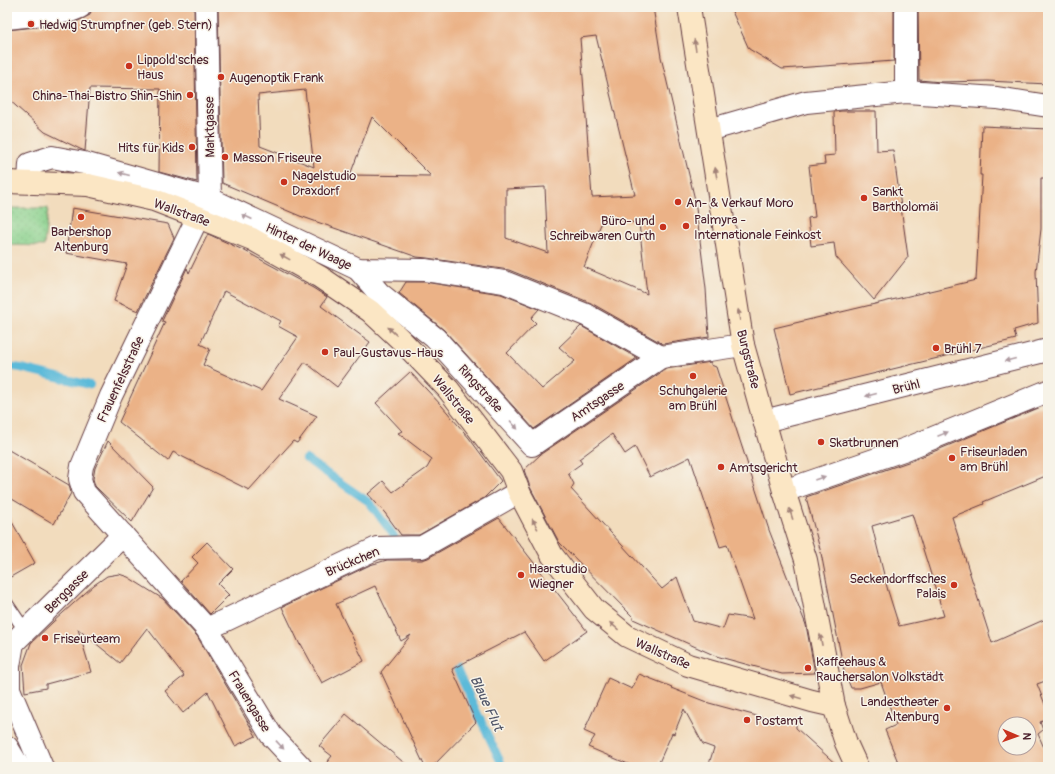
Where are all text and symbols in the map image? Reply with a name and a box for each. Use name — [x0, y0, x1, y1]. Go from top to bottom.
place label: Hedwig Strumpfner (geb. Stern) — [39, 17, 213, 33]
marker: Hedwig Strumpfner (geb. Stern) — [26, 19, 36, 29]
one-way arrow — [692, 38, 698, 51]
place label: Lippold'sches Haus — [137, 52, 209, 83]
marker: Lippold'sches Haus — [124, 61, 134, 71]
place label: Augenoptik Frank — [229, 70, 324, 86]
marker: Augenoptik Frank — [216, 72, 226, 82]
place label: China-Thai-Bistro Shin-Shin — [32, 88, 182, 104]
marker: China-Thai-Bistro Shin-Shin — [185, 90, 195, 100]
street label: Marktgasse — [201, 96, 219, 158]
place label: Hits für Kids — [118, 140, 184, 156]
marker: Hits für Kids — [187, 142, 197, 152]
place label: Masson Friseure — [233, 150, 322, 166]
marker: Masson Friseure — [220, 152, 230, 162]
one-way arrow — [713, 167, 719, 179]
place label: Nagelstudio Draxdorf — [292, 168, 356, 199]
one-way arrow — [118, 171, 130, 177]
marker: Nagelstudio Draxdorf — [279, 177, 289, 187]
place label: Sankt Bartholomäi — [872, 184, 938, 215]
marker: Sankt Bartholomäi — [859, 193, 869, 203]
street label: Wallstraße — [151, 195, 212, 231]
place label: An- & Verkauf Moro — [686, 195, 794, 211]
marker: An- & Verkauf Moro — [673, 197, 683, 207]
marker: Barbershop Altenburg — [76, 212, 86, 222]
place label: Palmyra - Internationale Feinkost — [694, 212, 822, 243]
one-way arrow — [240, 213, 252, 219]
place label: Büro- und Schreibwaren Curth — [549, 213, 655, 244]
street label: Hinter der Waage — [263, 220, 355, 274]
marker: Palmyra - Internationale Feinkost — [681, 221, 691, 231]
marker: Büro- und Schreibwaren Curth — [658, 222, 668, 232]
place label: Barbershop Altenburg — [51, 224, 111, 255]
one-way arrow — [280, 254, 291, 261]
one-way arrow — [736, 309, 742, 321]
one-way arrow — [387, 326, 397, 336]
street label: Burgstraße — [733, 328, 763, 391]
street label: Frauenfelsstraße — [94, 333, 148, 425]
place label: Brühl 7 — [944, 341, 982, 357]
marker: Brühl 7 — [931, 343, 941, 353]
place label: Paul-Gustavus-Haus — [333, 345, 443, 361]
marker: Paul-Gustavus-Haus — [320, 347, 330, 357]
one-way arrow — [1004, 357, 1016, 363]
street label: Ringstraße — [455, 361, 506, 416]
marker: Schuhgalerie am Brühl — [688, 371, 698, 381]
street label: Wallstraße — [429, 372, 478, 428]
street label: Brühl — [891, 376, 922, 398]
street label: Amtsgasse — [568, 378, 628, 426]
place label: Schuhgalerie am Brühl — [659, 383, 728, 414]
one-way arrow — [864, 392, 876, 398]
one-way arrow — [509, 420, 519, 430]
one-way arrow — [937, 430, 949, 436]
place label: Skatbrunnen — [829, 435, 899, 451]
marker: Skatbrunnen — [816, 437, 826, 447]
place label: Friseurladen am Brühl — [960, 444, 1027, 475]
marker: Friseurladen am Brühl — [947, 453, 957, 463]
place label: Amtsgericht — [729, 460, 798, 476]
marker: Amtsgericht — [716, 462, 726, 472]
one-way arrow — [815, 475, 827, 481]
one-way arrow — [788, 508, 794, 520]
one-way arrow — [532, 518, 539, 529]
street label: Brückchen — [323, 543, 382, 580]
place label: Haarstudio Wiegner — [529, 561, 587, 592]
street label: Berggasse — [41, 566, 92, 617]
marker: Haarstudio Wiegner — [516, 570, 526, 580]
place label: Seckendorffsches Palais — [850, 571, 946, 602]
marker: Seckendorffsches Palais — [949, 580, 959, 590]
one-way arrow — [609, 621, 620, 630]
place label: Friseurteam — [53, 631, 120, 647]
marker: Friseurteam — [40, 633, 50, 643]
one-way arrow — [818, 634, 824, 646]
street label: Wallstraße — [633, 635, 693, 673]
place label: Kaffeehaus & Rauchersalon Volkstädt — [816, 654, 944, 685]
marker: Kaffeehaus & Rauchersalon Volkstädt — [803, 663, 813, 673]
street label: Frauengasse — [225, 668, 274, 736]
water label: Blaue Flut — [466, 673, 507, 735]
one-way arrow — [790, 694, 802, 700]
place label: Landestheater Altenburg — [860, 694, 939, 725]
marker: Landestheater Altenburg — [942, 703, 952, 713]
place label: Postamt — [755, 713, 804, 729]
marker: Postamt — [742, 715, 752, 725]
north arrow — [997, 716, 1037, 756]
text: N — [1020, 732, 1033, 741]
one-way arrow — [275, 740, 285, 750]

